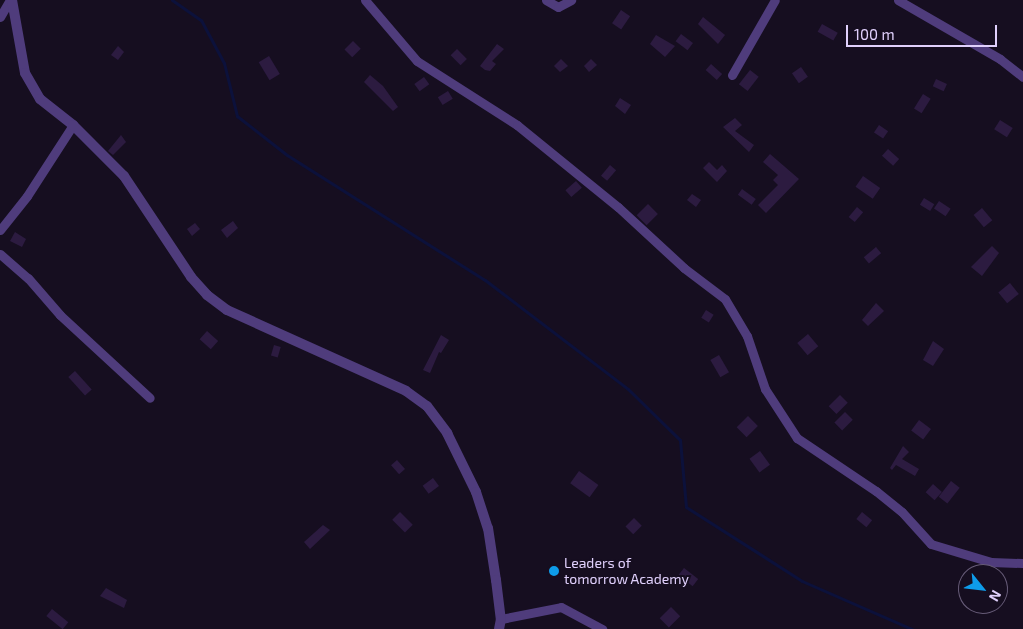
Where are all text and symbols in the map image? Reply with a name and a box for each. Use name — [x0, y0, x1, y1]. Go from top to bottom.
scale bar — [848, 15, 999, 47]
text: 100 m — [854, 25, 895, 43]
place label: Leaders of tomorrow Academy — [564, 555, 690, 588]
north arrow — [958, 564, 1008, 614]
marker: Leaders of tomorrow Academy — [548, 565, 560, 577]
text: N — [986, 587, 1006, 605]

